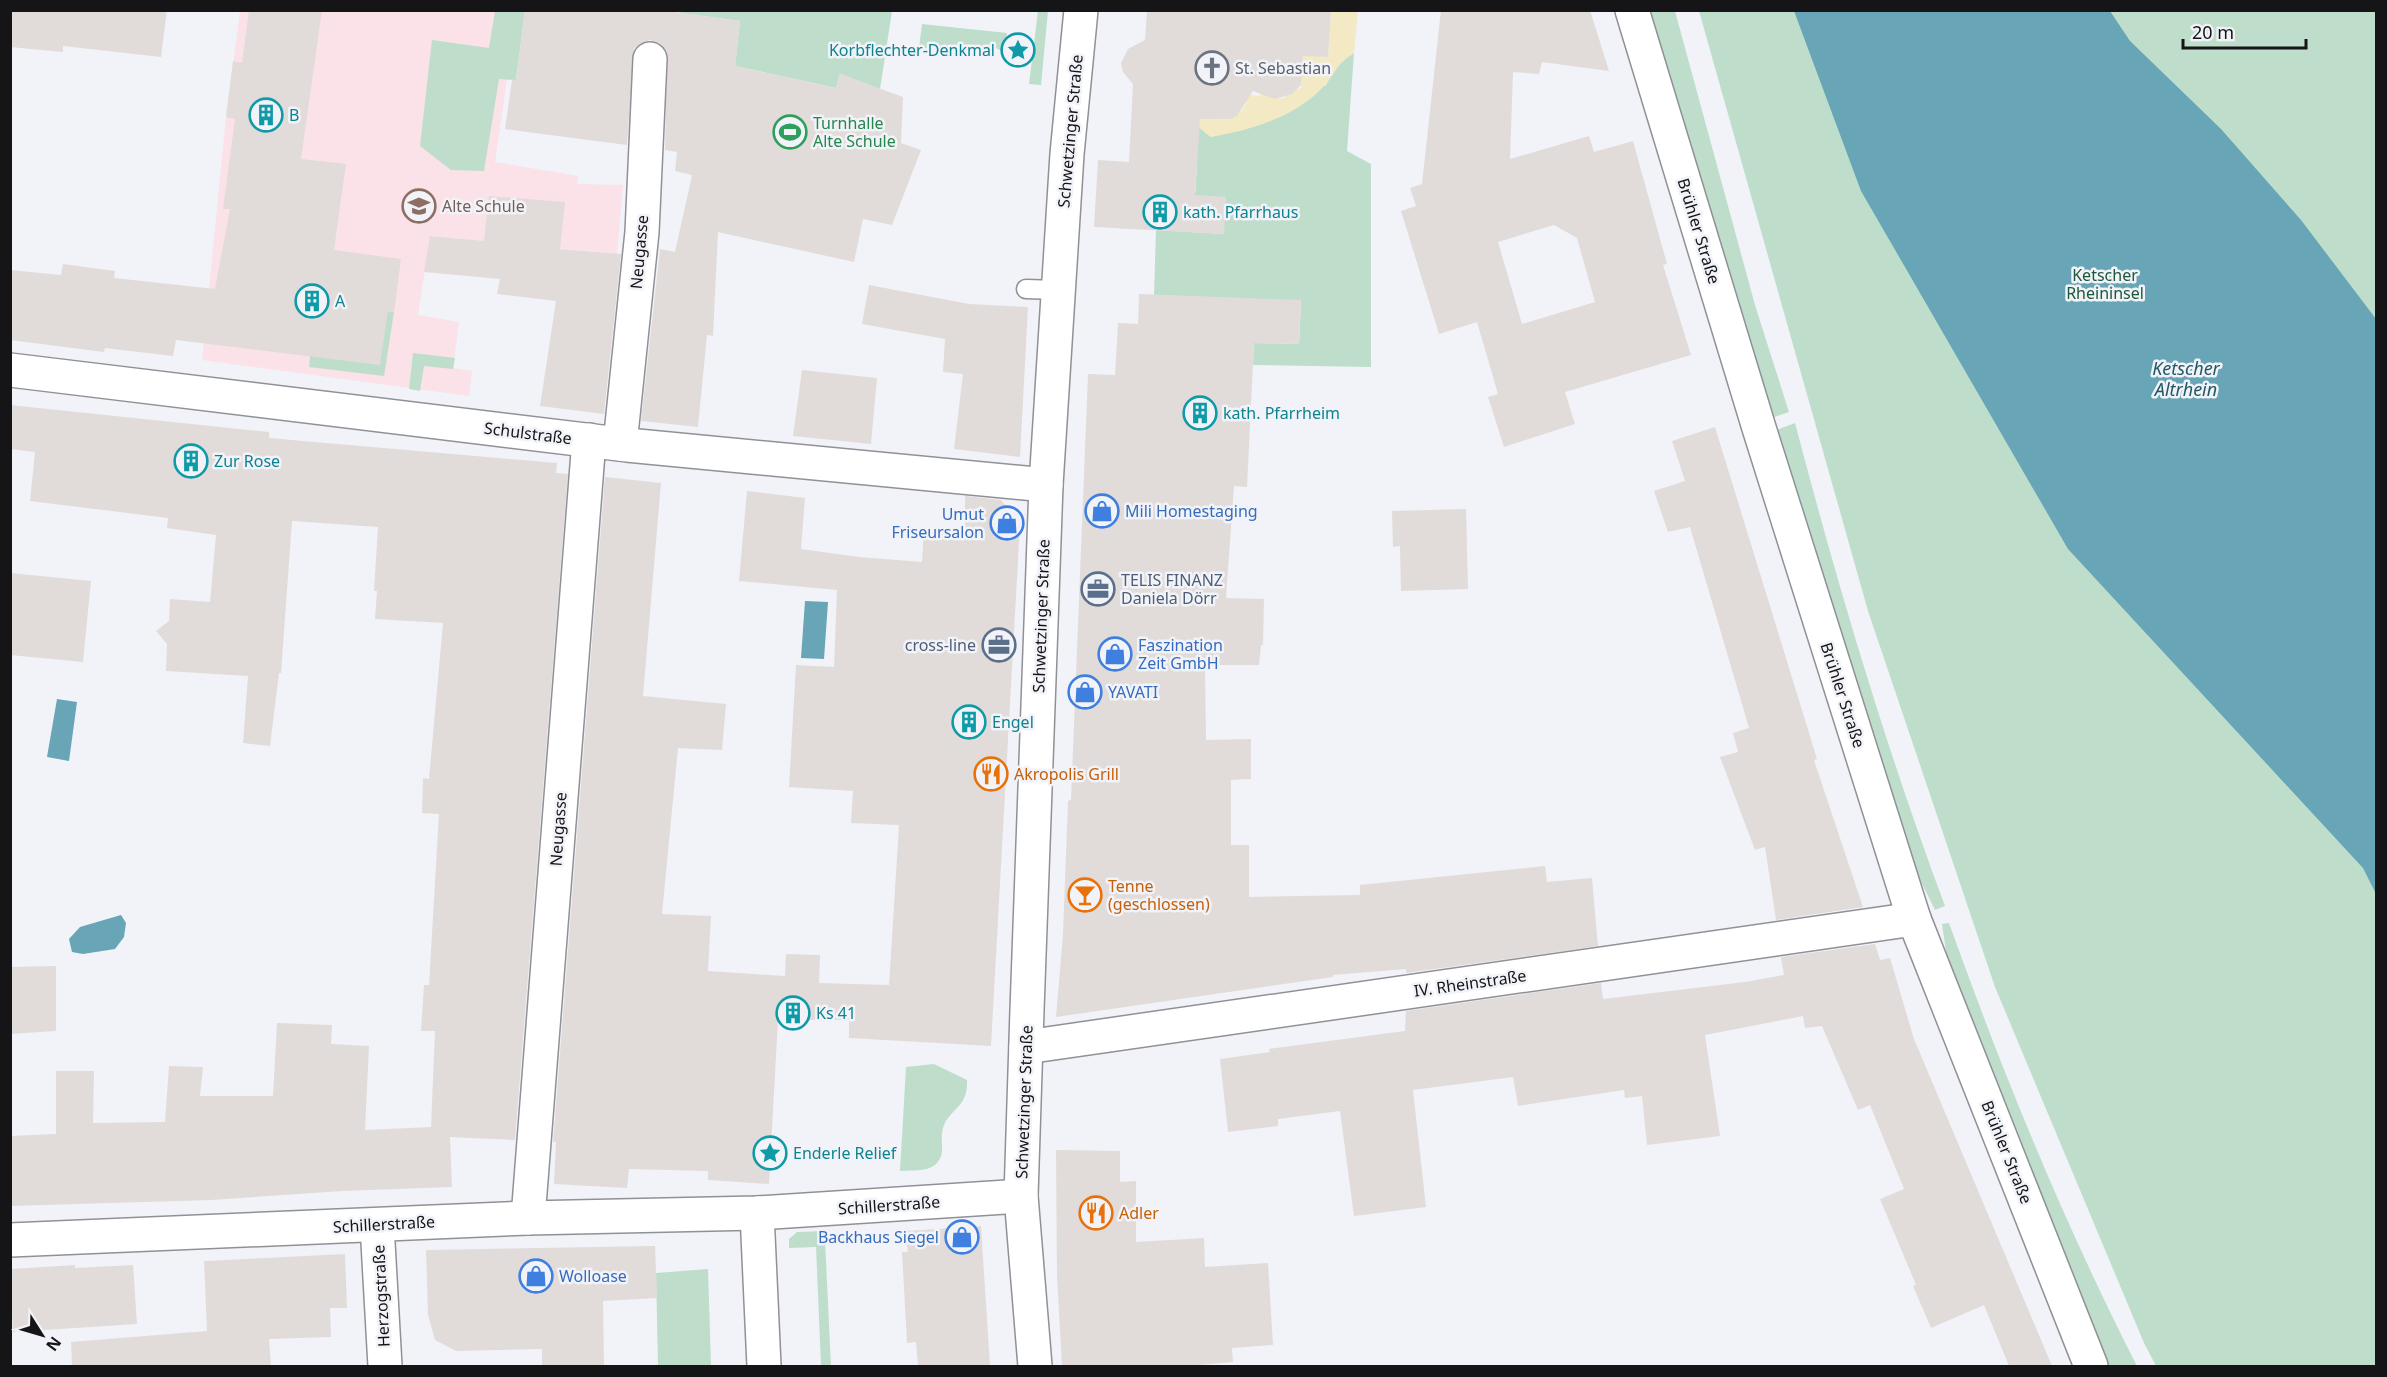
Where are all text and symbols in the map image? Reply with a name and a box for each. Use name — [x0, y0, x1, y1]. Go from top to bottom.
scale bar — [2183, 12, 2306, 50]
text: 20 m — [2192, 20, 2234, 44]
place icon: Korbflechter-Denkmal — [1000, 32, 1036, 68]
place label: Korbflechter-Denkmal — [829, 39, 995, 61]
church icon: St. Sebastian — [1194, 50, 1230, 86]
street label: Schwetzinger Straße — [1052, 53, 1088, 209]
place label: St. Sebastian — [1235, 57, 1331, 79]
building icon: B — [248, 97, 284, 133]
place label: B — [289, 104, 299, 126]
place label: Turnhalle Alte Schule — [813, 112, 896, 152]
sports icon: Turnhalle Alte Schule — [772, 114, 808, 150]
street label: Brühler Straße — [1672, 175, 1726, 287]
school or university icon: Alte Schule — [401, 188, 437, 224]
building icon: kath. Pfarrhaus — [1142, 194, 1178, 230]
place label: Alte Schule — [442, 195, 525, 217]
place label: kath. Pfarrhaus — [1183, 201, 1298, 223]
street label: Neugasse — [625, 214, 653, 290]
park label: Ketscher Rheininsel — [2066, 264, 2144, 304]
building icon: A — [294, 283, 330, 319]
place label: A — [335, 290, 346, 312]
water label: Ketscher Altrhein — [2152, 356, 2221, 401]
building icon: kath. Pfarrheim — [1182, 395, 1218, 431]
place label: kath. Pfarrheim — [1223, 402, 1340, 424]
street label: Schulstraße — [483, 417, 573, 449]
building icon: Zur Rose — [173, 443, 209, 479]
place label: Zur Rose — [214, 450, 280, 472]
shop icon: Mili Homestaging — [1084, 493, 1120, 529]
place label: Mili Homestaging — [1125, 500, 1258, 522]
place label: Umut Friseursalon — [891, 503, 984, 543]
shop icon: Umut Friseursalon — [989, 505, 1025, 541]
street label: Schwetzinger Straße — [1027, 539, 1055, 693]
place label: TELIS FINANZ Daniela Dörr — [1121, 569, 1223, 609]
office icon: TELIS FINANZ Daniela Dörr — [1080, 571, 1116, 607]
office icon: cross-line — [981, 627, 1017, 663]
place label: cross-line — [905, 634, 976, 656]
place label: Faszination Zeit GmbH — [1138, 634, 1223, 674]
shop icon: Faszination Zeit GmbH — [1097, 636, 1133, 672]
street label: Brühler Straße — [1816, 639, 1870, 751]
shop icon: YAVATI — [1067, 674, 1103, 710]
place label: YAVATI — [1108, 681, 1158, 703]
building icon: Engel — [951, 704, 987, 740]
place label: Engel — [992, 711, 1034, 733]
restaurant icon: Akropolis Grill — [973, 756, 1009, 792]
place label: Akropolis Grill — [1014, 763, 1119, 785]
street label: Neugasse — [544, 791, 572, 867]
place label: Tenne (geschlossen) — [1108, 875, 1210, 915]
bar icon: Tenne (geschlossen) — [1067, 877, 1103, 913]
street label: IV. Rheinstraße — [1412, 964, 1528, 1002]
building icon: Ks 41 — [775, 995, 811, 1031]
place label: Ks 41 — [816, 1002, 856, 1024]
street label: Schwetzinger Straße — [1010, 1025, 1038, 1179]
street label: Brühler Straße — [1976, 1097, 2038, 1207]
place icon: Enderle Relief — [752, 1135, 788, 1171]
place label: Enderle Relief — [793, 1142, 898, 1164]
street label: Schillerstraße — [837, 1190, 941, 1220]
restaurant icon: Adler — [1078, 1195, 1114, 1231]
place label: Adler — [1119, 1202, 1159, 1224]
street label: Schillerstraße — [332, 1210, 436, 1238]
shop icon: Backhaus Siegel — [944, 1219, 980, 1255]
place label: Backhaus Siegel — [818, 1226, 939, 1248]
street label: Herzogstraße — [367, 1244, 395, 1348]
shop icon: Wolloase — [518, 1258, 554, 1294]
place label: Wolloase — [559, 1265, 627, 1287]
north arrow — [12, 1305, 72, 1365]
text: N — [41, 1332, 67, 1356]

